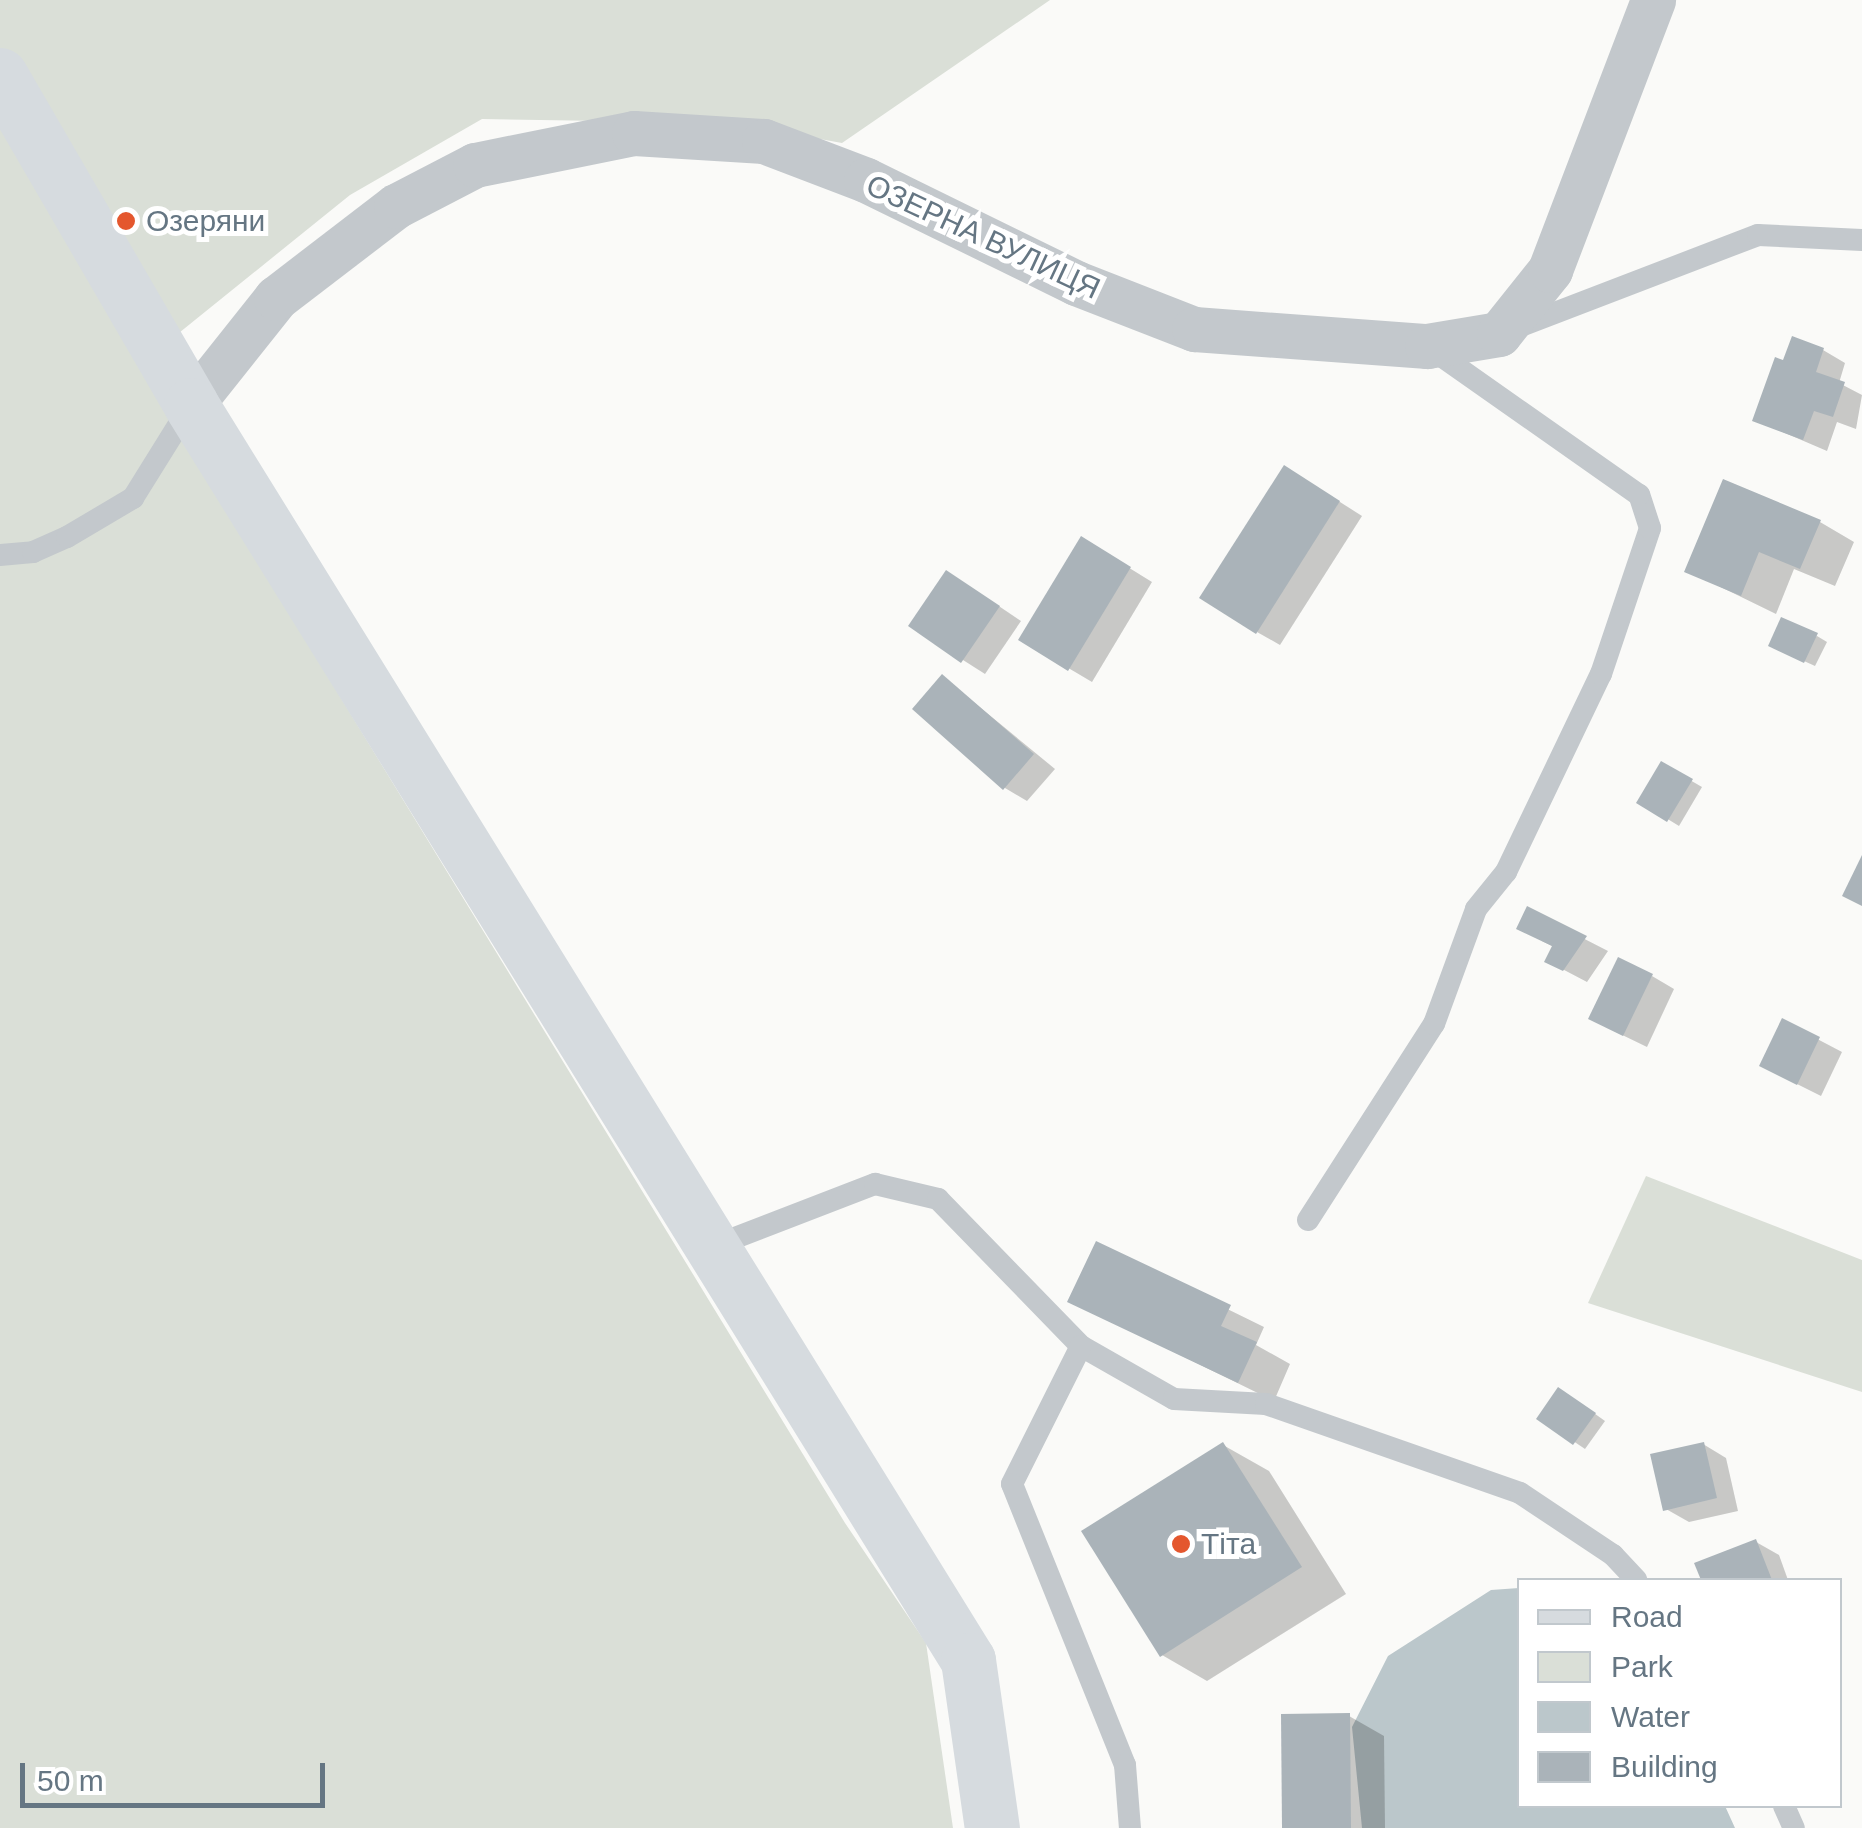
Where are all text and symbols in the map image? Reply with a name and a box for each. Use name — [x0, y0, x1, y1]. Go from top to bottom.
street label: ОЗЕРНА ВУЛИЦЯ — [860, 167, 1106, 307]
place label: Озеряни — [146, 203, 265, 239]
marker: Озеряни — [115, 210, 137, 232]
place label: Тіта — [1201, 1526, 1256, 1562]
marker: Тіта — [1170, 1533, 1192, 1555]
legend — [1517, 1578, 1842, 1808]
text: Road — [1611, 1600, 1683, 1633]
text: Park — [1611, 1650, 1673, 1683]
text: Water — [1611, 1700, 1690, 1733]
scale bar — [25, 1743, 330, 1805]
text: Building — [1611, 1750, 1718, 1783]
text: 50 m — [37, 1764, 104, 1797]

